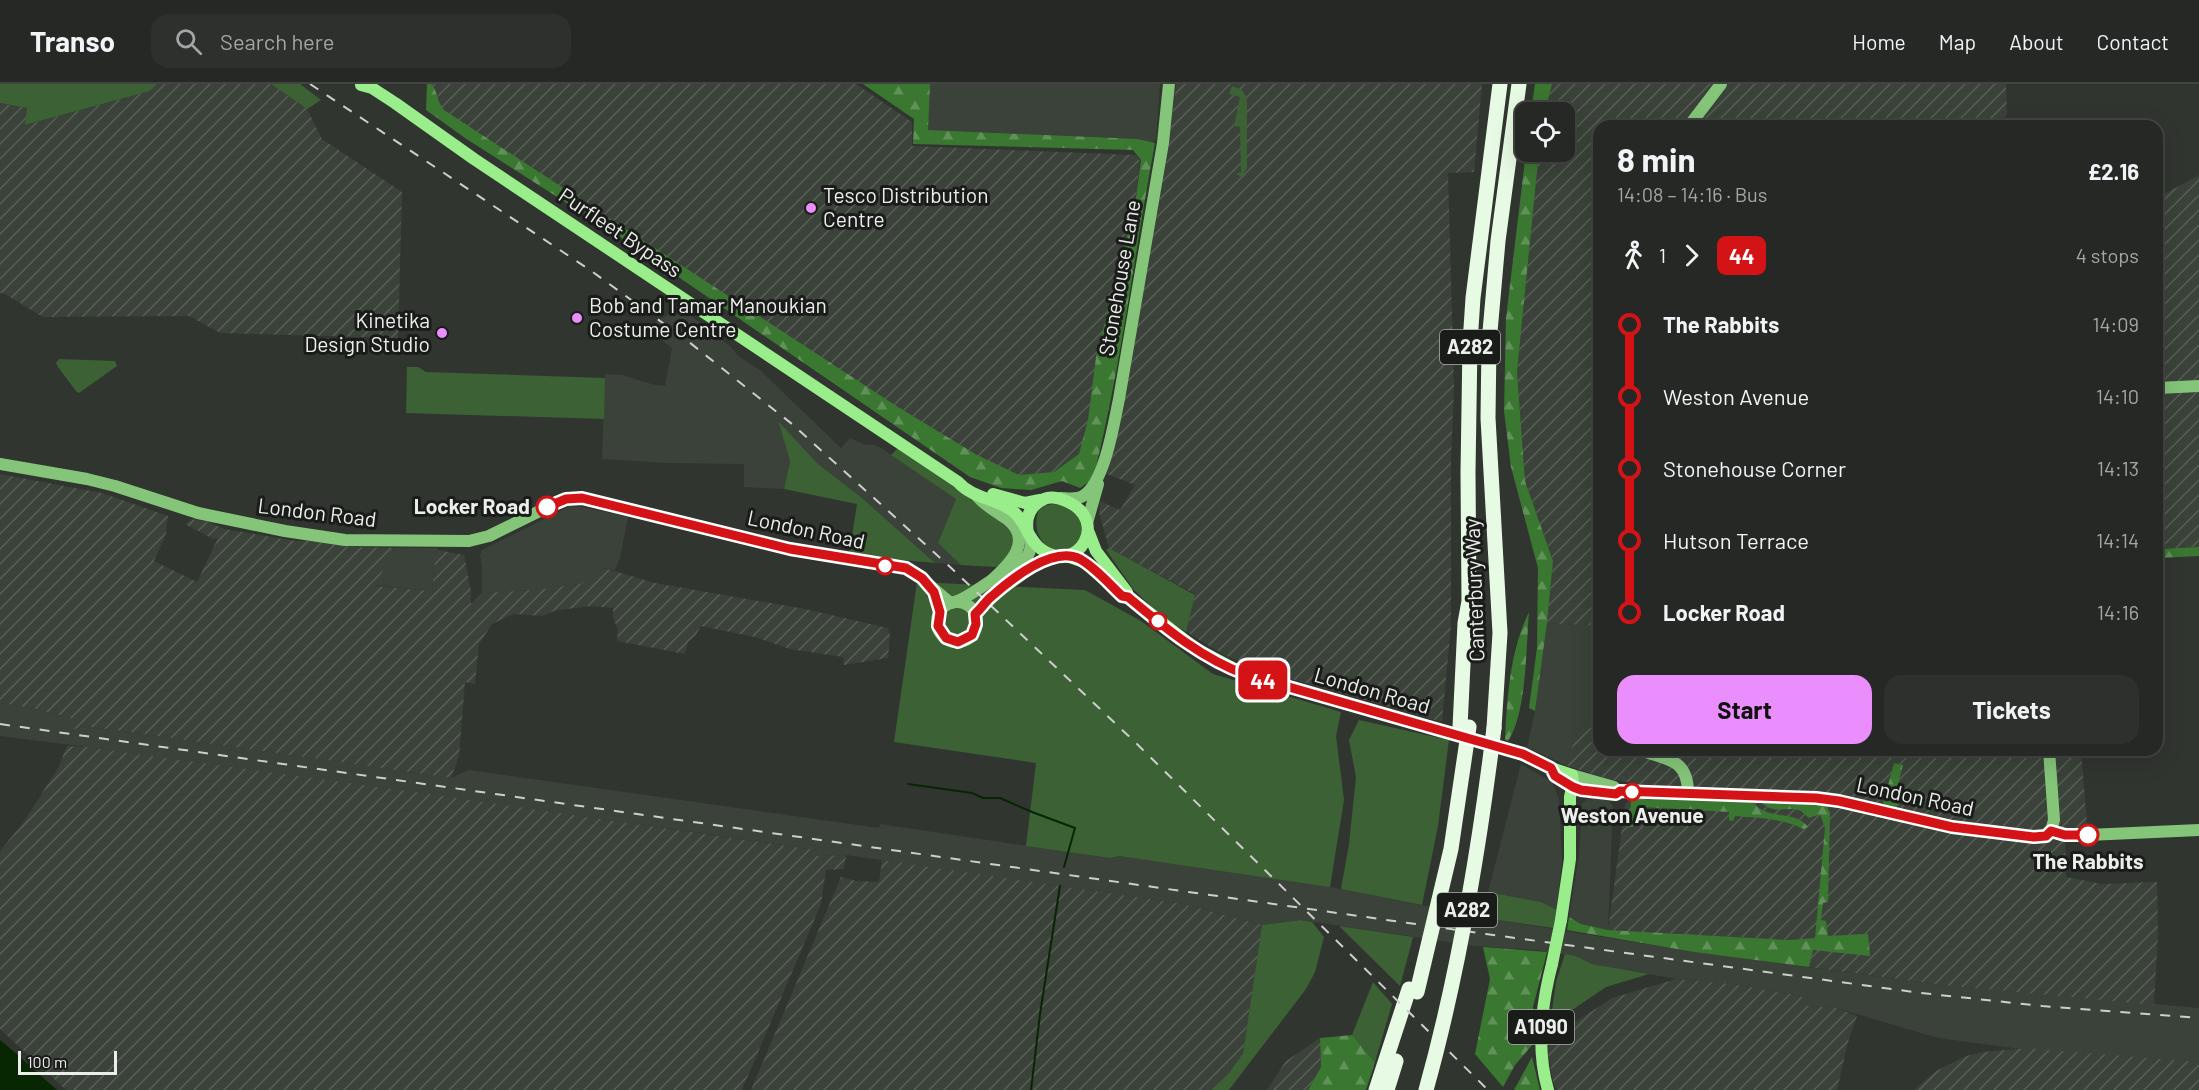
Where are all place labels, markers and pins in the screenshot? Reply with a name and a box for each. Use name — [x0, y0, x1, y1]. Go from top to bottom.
place label: Tesco Distribution Centre — [823, 182, 989, 231]
marker: Tesco Distribution Centre — [804, 201, 818, 215]
place label: Bob and Tamar Manoukian Costume Centre — [589, 292, 827, 341]
place label: Kinetika Design Studio — [304, 307, 430, 356]
marker: Bob and Tamar Manoukian Costume Centre — [570, 311, 584, 325]
marker: Kinetika Design Studio — [435, 326, 449, 340]
place label: Locker Road — [414, 493, 530, 518]
marker: Locker Road — [536, 496, 558, 518]
unlabelled marker — [876, 557, 894, 575]
unlabelled marker — [1149, 612, 1167, 630]
marker: Weston Avenue — [1623, 783, 1641, 801]
place label: Weston Avenue — [1560, 802, 1704, 827]
marker: The Rabbits — [2077, 824, 2099, 846]
place label: The Rabbits — [2033, 848, 2144, 873]

